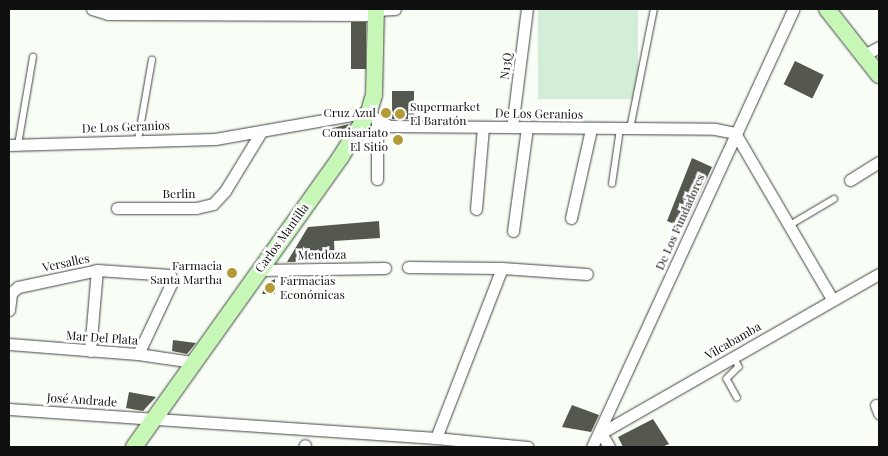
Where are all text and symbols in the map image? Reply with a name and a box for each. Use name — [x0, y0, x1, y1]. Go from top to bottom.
street label: N13Q — [497, 52, 515, 80]
place label: Supermarket El Baratón — [410, 100, 480, 128]
place label: Cruz Azul — [323, 106, 376, 120]
street label: De Los Geranios — [495, 106, 583, 122]
marker: Cruz Azul — [380, 107, 392, 119]
marker: Supermarket El Baratón — [394, 108, 406, 120]
street label: De Los Geranios — [82, 118, 170, 136]
place label: Comisariato El Sitio — [322, 126, 388, 154]
marker: Comisariato El Sitio — [392, 134, 404, 146]
street label: De Los Fundadores — [652, 172, 708, 272]
street label: Berlin — [163, 187, 195, 201]
street label: Carlos Mantilla — [252, 201, 312, 275]
street label: Mendoza — [298, 247, 346, 263]
street label: Versalles — [41, 251, 91, 275]
place label: Farmacia Santa Martha — [150, 259, 222, 287]
marker: Farmacia Santa Martha — [226, 267, 238, 279]
place label: Farmacias Económicas — [280, 274, 345, 302]
marker: Farmacias Económicas — [264, 282, 276, 294]
street label: Vilcabamba — [703, 319, 763, 363]
street label: Mar Del Plata — [65, 328, 139, 348]
street label: José Andrade — [46, 390, 118, 410]

